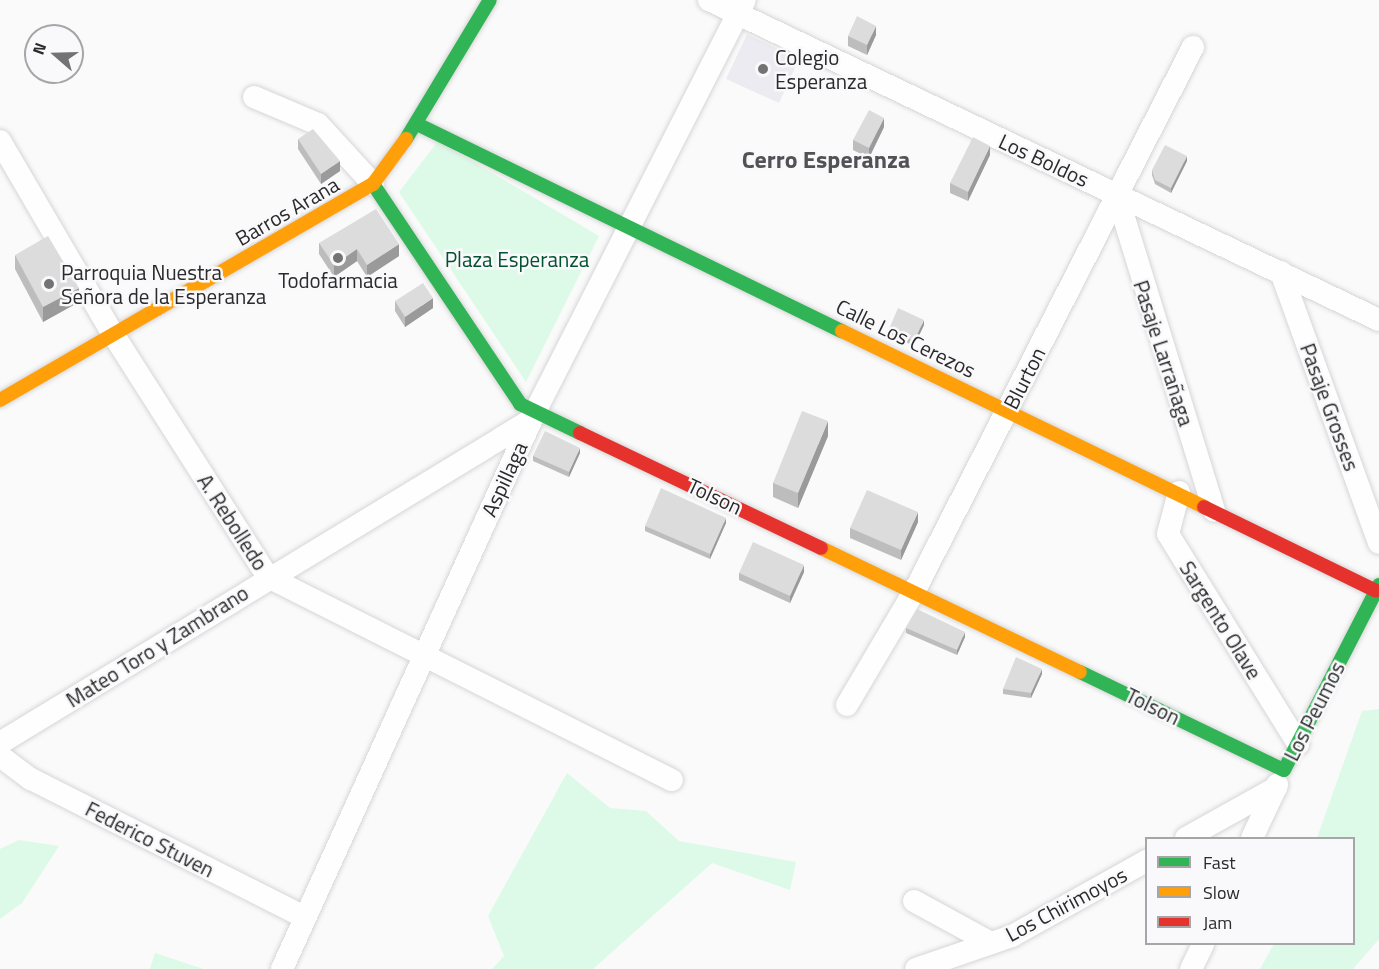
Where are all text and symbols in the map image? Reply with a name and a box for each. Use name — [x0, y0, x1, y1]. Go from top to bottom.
north arrow — [24, 24, 84, 84]
text: N — [26, 39, 52, 58]
place label: Colegio Esperanza — [775, 44, 867, 94]
marker: Colegio Esperanza — [756, 62, 770, 76]
street label: Los Boldos — [995, 128, 1093, 192]
district label: Cerro Esperanza — [742, 146, 910, 174]
street label: Barros Arana — [231, 171, 343, 251]
park label: Plaza Esperanza — [445, 246, 589, 272]
marker: Todofarmacia — [331, 251, 345, 265]
place label: Parroquia Nuestra Señora de la Esperanza — [61, 259, 266, 309]
place label: Todofarmacia — [278, 267, 398, 293]
marker: Parroquia Nuestra Señora de la Esperanza — [42, 277, 56, 291]
street label: Pasaje Larrañaga — [1129, 277, 1199, 429]
street label: Calle Los Cerezos — [832, 293, 980, 383]
street label: Pasaje Grosses — [1295, 340, 1365, 474]
street label: Blurton — [998, 343, 1050, 413]
street label: Aspillaga — [476, 438, 532, 520]
street label: A. Rebolledo — [193, 469, 273, 575]
street label: Tolson — [684, 472, 746, 520]
street label: Sargento Olave — [1175, 556, 1267, 684]
street label: Mateo Toro y Zambrano — [61, 580, 253, 712]
street label: Los Peumos — [1278, 657, 1350, 765]
street label: Tolson — [1122, 682, 1184, 730]
street label: Federico Stuven — [81, 796, 219, 882]
legend — [1145, 837, 1355, 945]
text: Fast — [1203, 849, 1236, 876]
street label: Los Chirimoyos — [1001, 861, 1131, 947]
text: Slow — [1203, 879, 1240, 906]
text: Jam — [1203, 909, 1232, 936]

